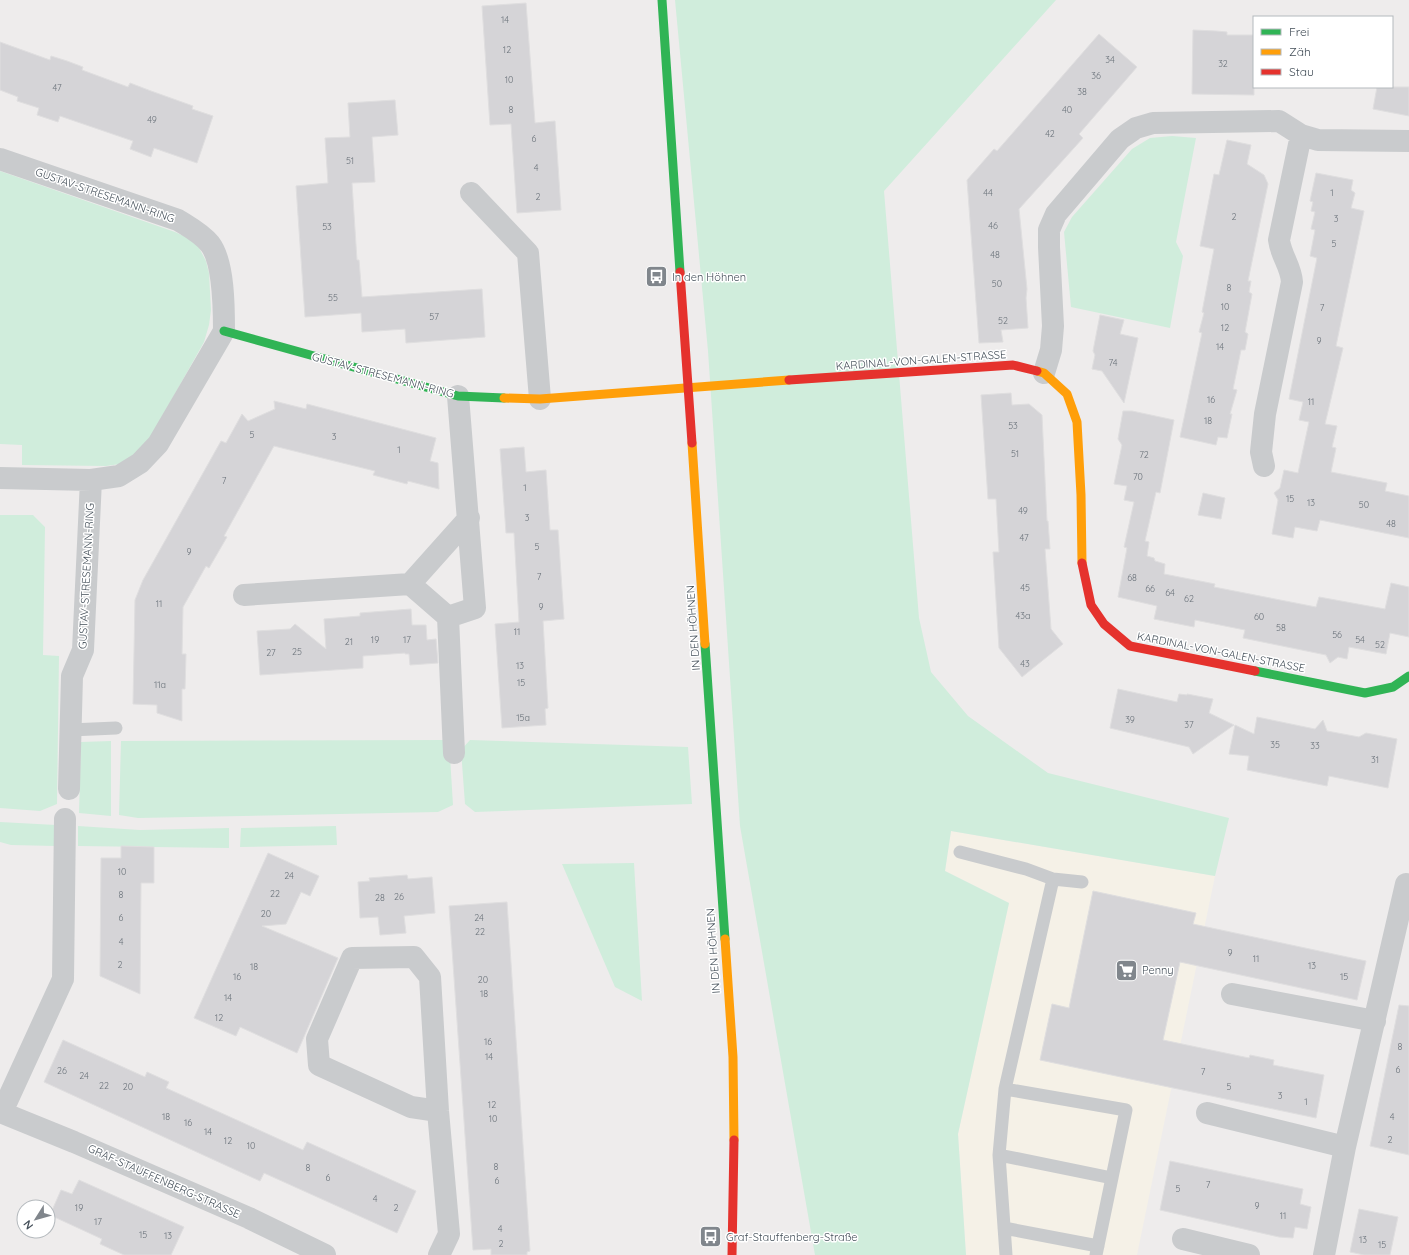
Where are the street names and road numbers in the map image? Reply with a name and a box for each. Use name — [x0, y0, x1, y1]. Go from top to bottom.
street label: GUSTAV-STRESEMANN-RING — [33, 165, 177, 225]
street label: KARDINAL-VON-GALEN-STRASSE — [835, 347, 1007, 373]
street label: GUSTAV-STRESEMANN-RING — [310, 349, 456, 401]
street label: GUSTAV-STRESEMANN-RING — [75, 502, 97, 650]
street label: IN DEN HÖHNEN — [683, 585, 703, 671]
street label: KARDINAL-VON-GALEN-STRASSE — [1136, 629, 1306, 675]
street label: IN DEN HÖHNEN — [703, 908, 723, 994]
street label: GRAF-STAUFFENBERG-STRASSE — [86, 1141, 242, 1221]

